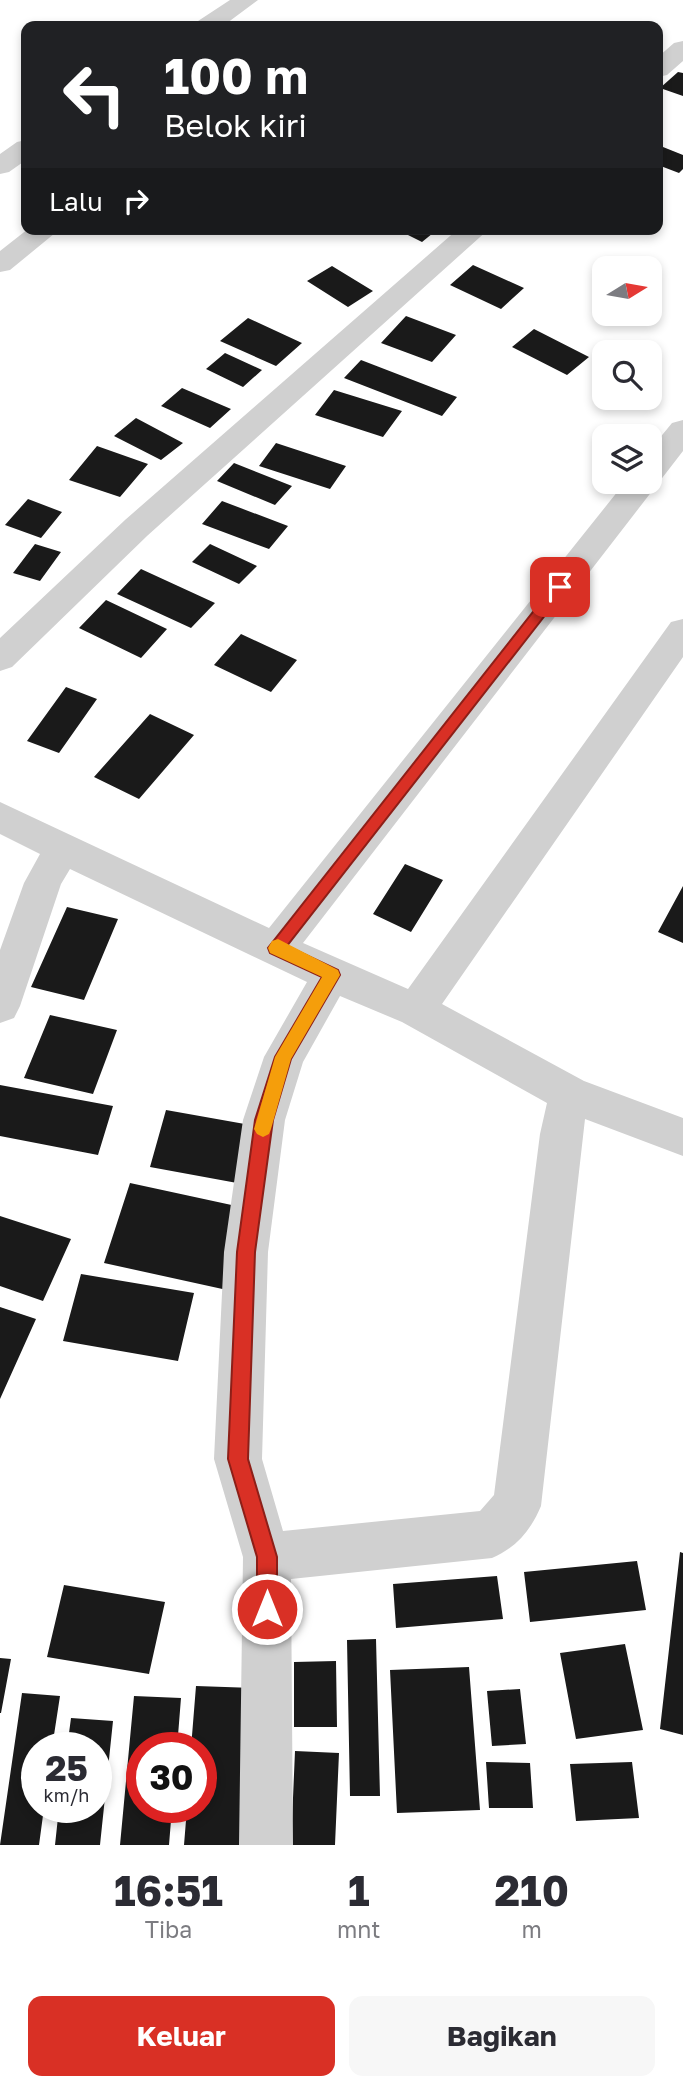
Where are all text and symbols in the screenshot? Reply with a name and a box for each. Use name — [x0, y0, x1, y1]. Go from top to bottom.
text: 100 m — [164, 46, 308, 105]
icon: left — [49, 49, 140, 140]
text: Belok kiri — [164, 106, 307, 144]
icon: right — [117, 182, 155, 220]
text: Lalu — [49, 186, 103, 217]
north arrow — [592, 256, 662, 326]
map controls — [592, 256, 662, 494]
button: search — [592, 340, 662, 410]
button: layers — [592, 424, 662, 494]
pin — [530, 557, 590, 617]
icon: arrive — [541, 568, 579, 606]
position arrow — [230, 1572, 304, 1646]
speed limit sign: 30 — [126, 1732, 217, 1823]
text: 25 — [45, 1747, 88, 1789]
text: km/h — [44, 1784, 89, 1806]
text: 16:51 — [114, 1865, 223, 1915]
text: 1 — [348, 1865, 370, 1915]
text: 210 — [494, 1865, 569, 1915]
text: Tiba — [145, 1915, 192, 1943]
text: mnt — [337, 1915, 380, 1943]
text: m — [522, 1915, 542, 1943]
button: Keluar — [28, 1996, 335, 2076]
button: Bagikan — [349, 1996, 655, 2076]

